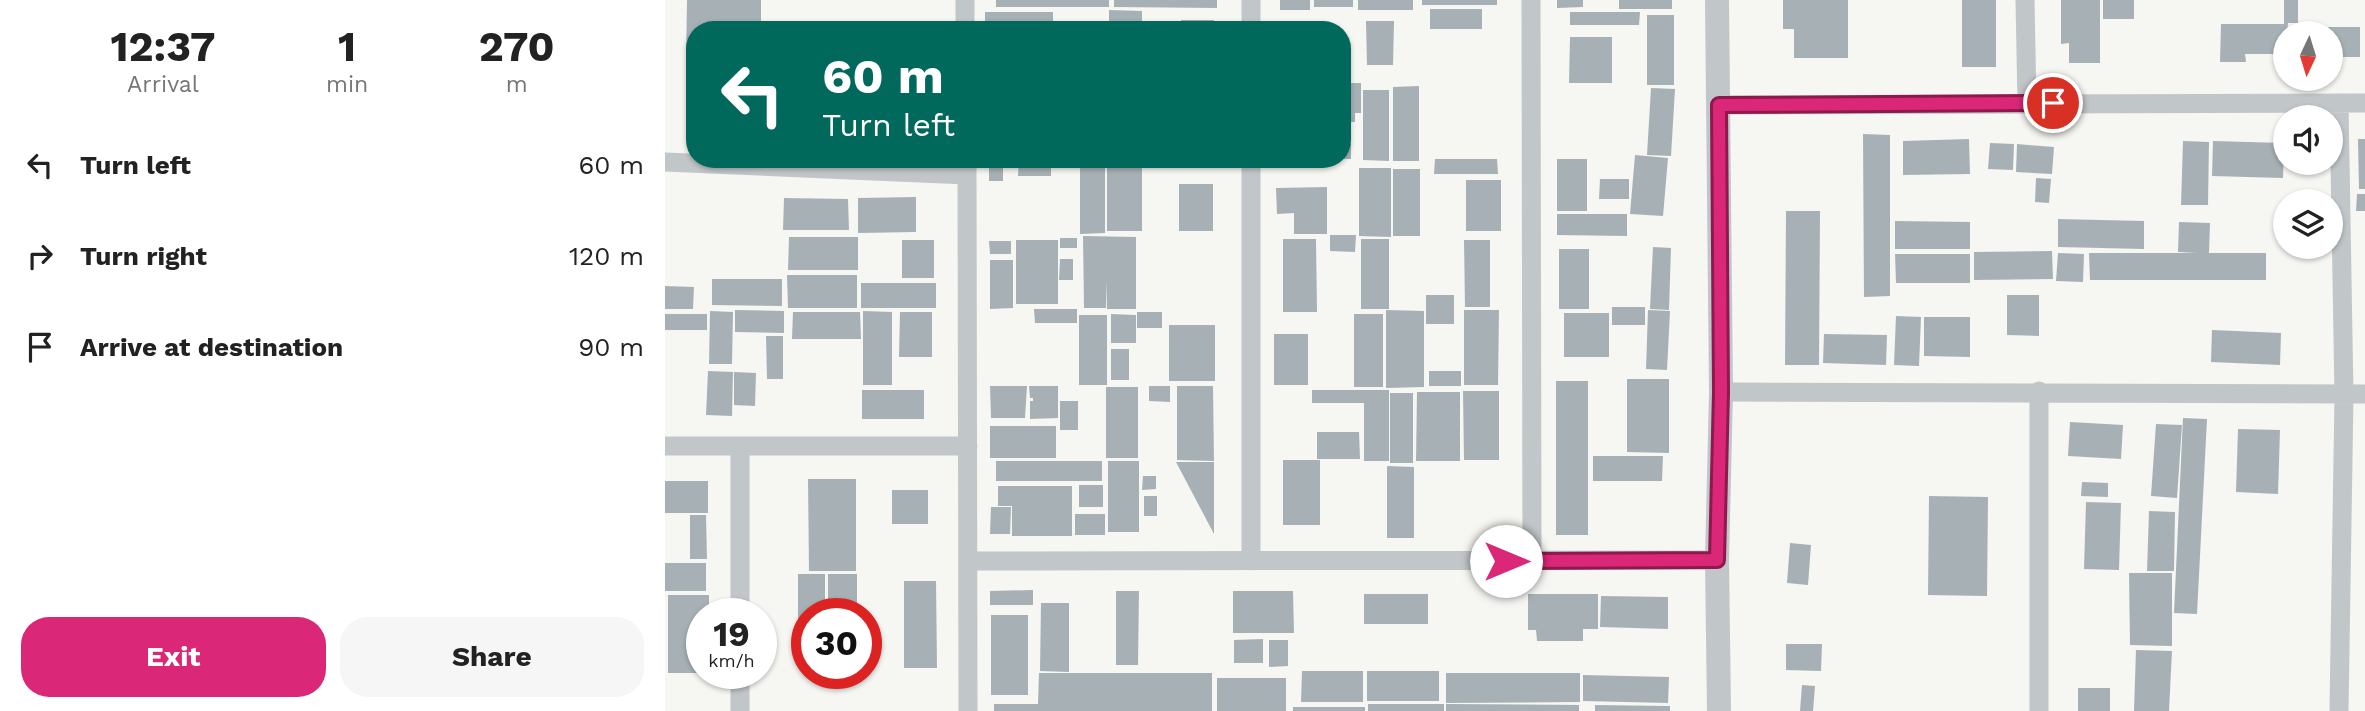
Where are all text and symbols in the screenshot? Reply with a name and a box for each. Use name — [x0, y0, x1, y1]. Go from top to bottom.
north arrow — [2273, 21, 2343, 91]
map controls — [2273, 21, 2343, 259]
text: 12:37 — [110, 22, 216, 71]
text: 1 — [338, 22, 356, 71]
text: 270 — [479, 22, 555, 71]
text: 60 m — [822, 47, 944, 105]
icon: left — [707, 49, 798, 140]
text: Arrival — [127, 71, 199, 98]
text: min — [326, 71, 368, 98]
text: m — [506, 71, 528, 98]
pin — [2023, 73, 2083, 133]
icon: arrive — [2034, 84, 2072, 122]
button: sound — [2273, 105, 2343, 175]
text: Turn left — [822, 106, 955, 144]
icon: left — [21, 146, 59, 184]
text: Turn left — [80, 150, 191, 180]
text: 60 m — [578, 150, 644, 180]
button: layers — [2273, 189, 2343, 259]
icon: right — [21, 237, 59, 275]
text: Turn right — [80, 241, 207, 271]
text: 120 m — [569, 241, 644, 271]
icon: arrive — [21, 328, 59, 366]
text: Arrive at destination — [80, 332, 343, 362]
text: 90 m — [578, 332, 644, 362]
position arrow — [1469, 524, 1543, 598]
speed limit sign: 30 — [791, 598, 882, 689]
text: 19 — [713, 613, 750, 655]
button: Exit — [21, 617, 326, 697]
button: Share — [340, 617, 644, 697]
text: km/h — [708, 650, 755, 671]

